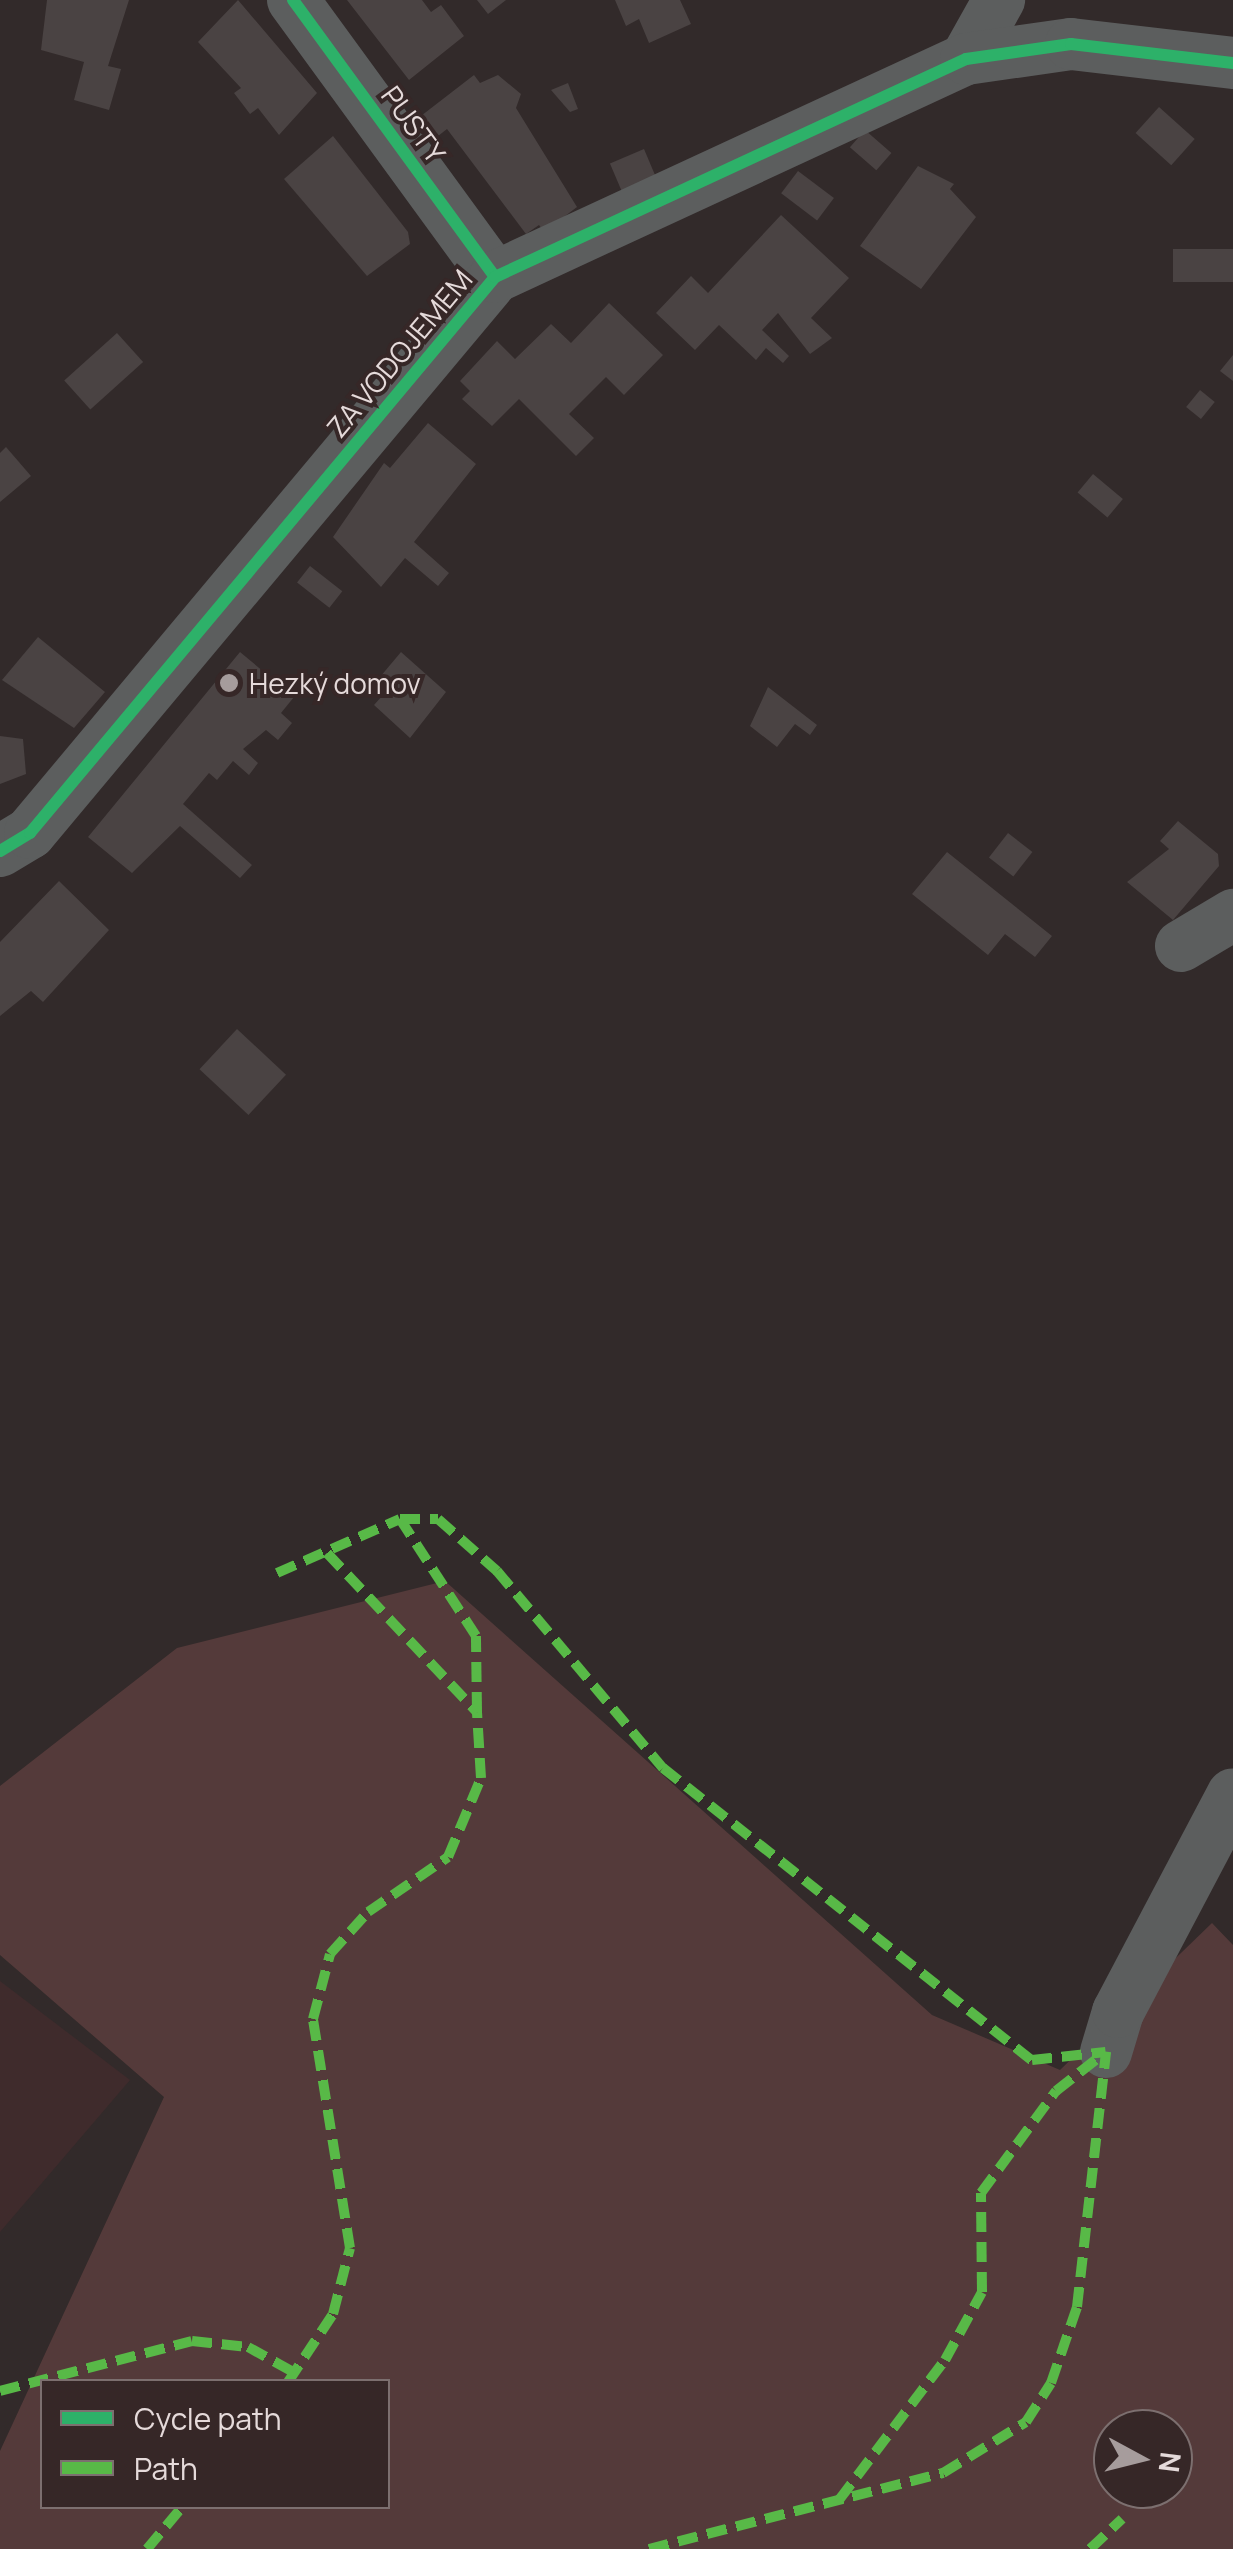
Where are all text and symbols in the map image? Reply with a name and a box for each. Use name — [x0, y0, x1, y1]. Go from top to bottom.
street label: PUSTY — [375, 79, 453, 169]
street label: ZA VODOJEMEM — [319, 262, 479, 444]
place label: Hezký domov — [249, 666, 421, 700]
marker: Hezký domov — [218, 672, 240, 694]
legend — [40, 2379, 390, 2509]
text: Cycle path — [134, 2398, 282, 2439]
north arrow — [1093, 2409, 1193, 2509]
text: Path — [134, 2448, 198, 2489]
text: N — [1151, 2450, 1191, 2475]

